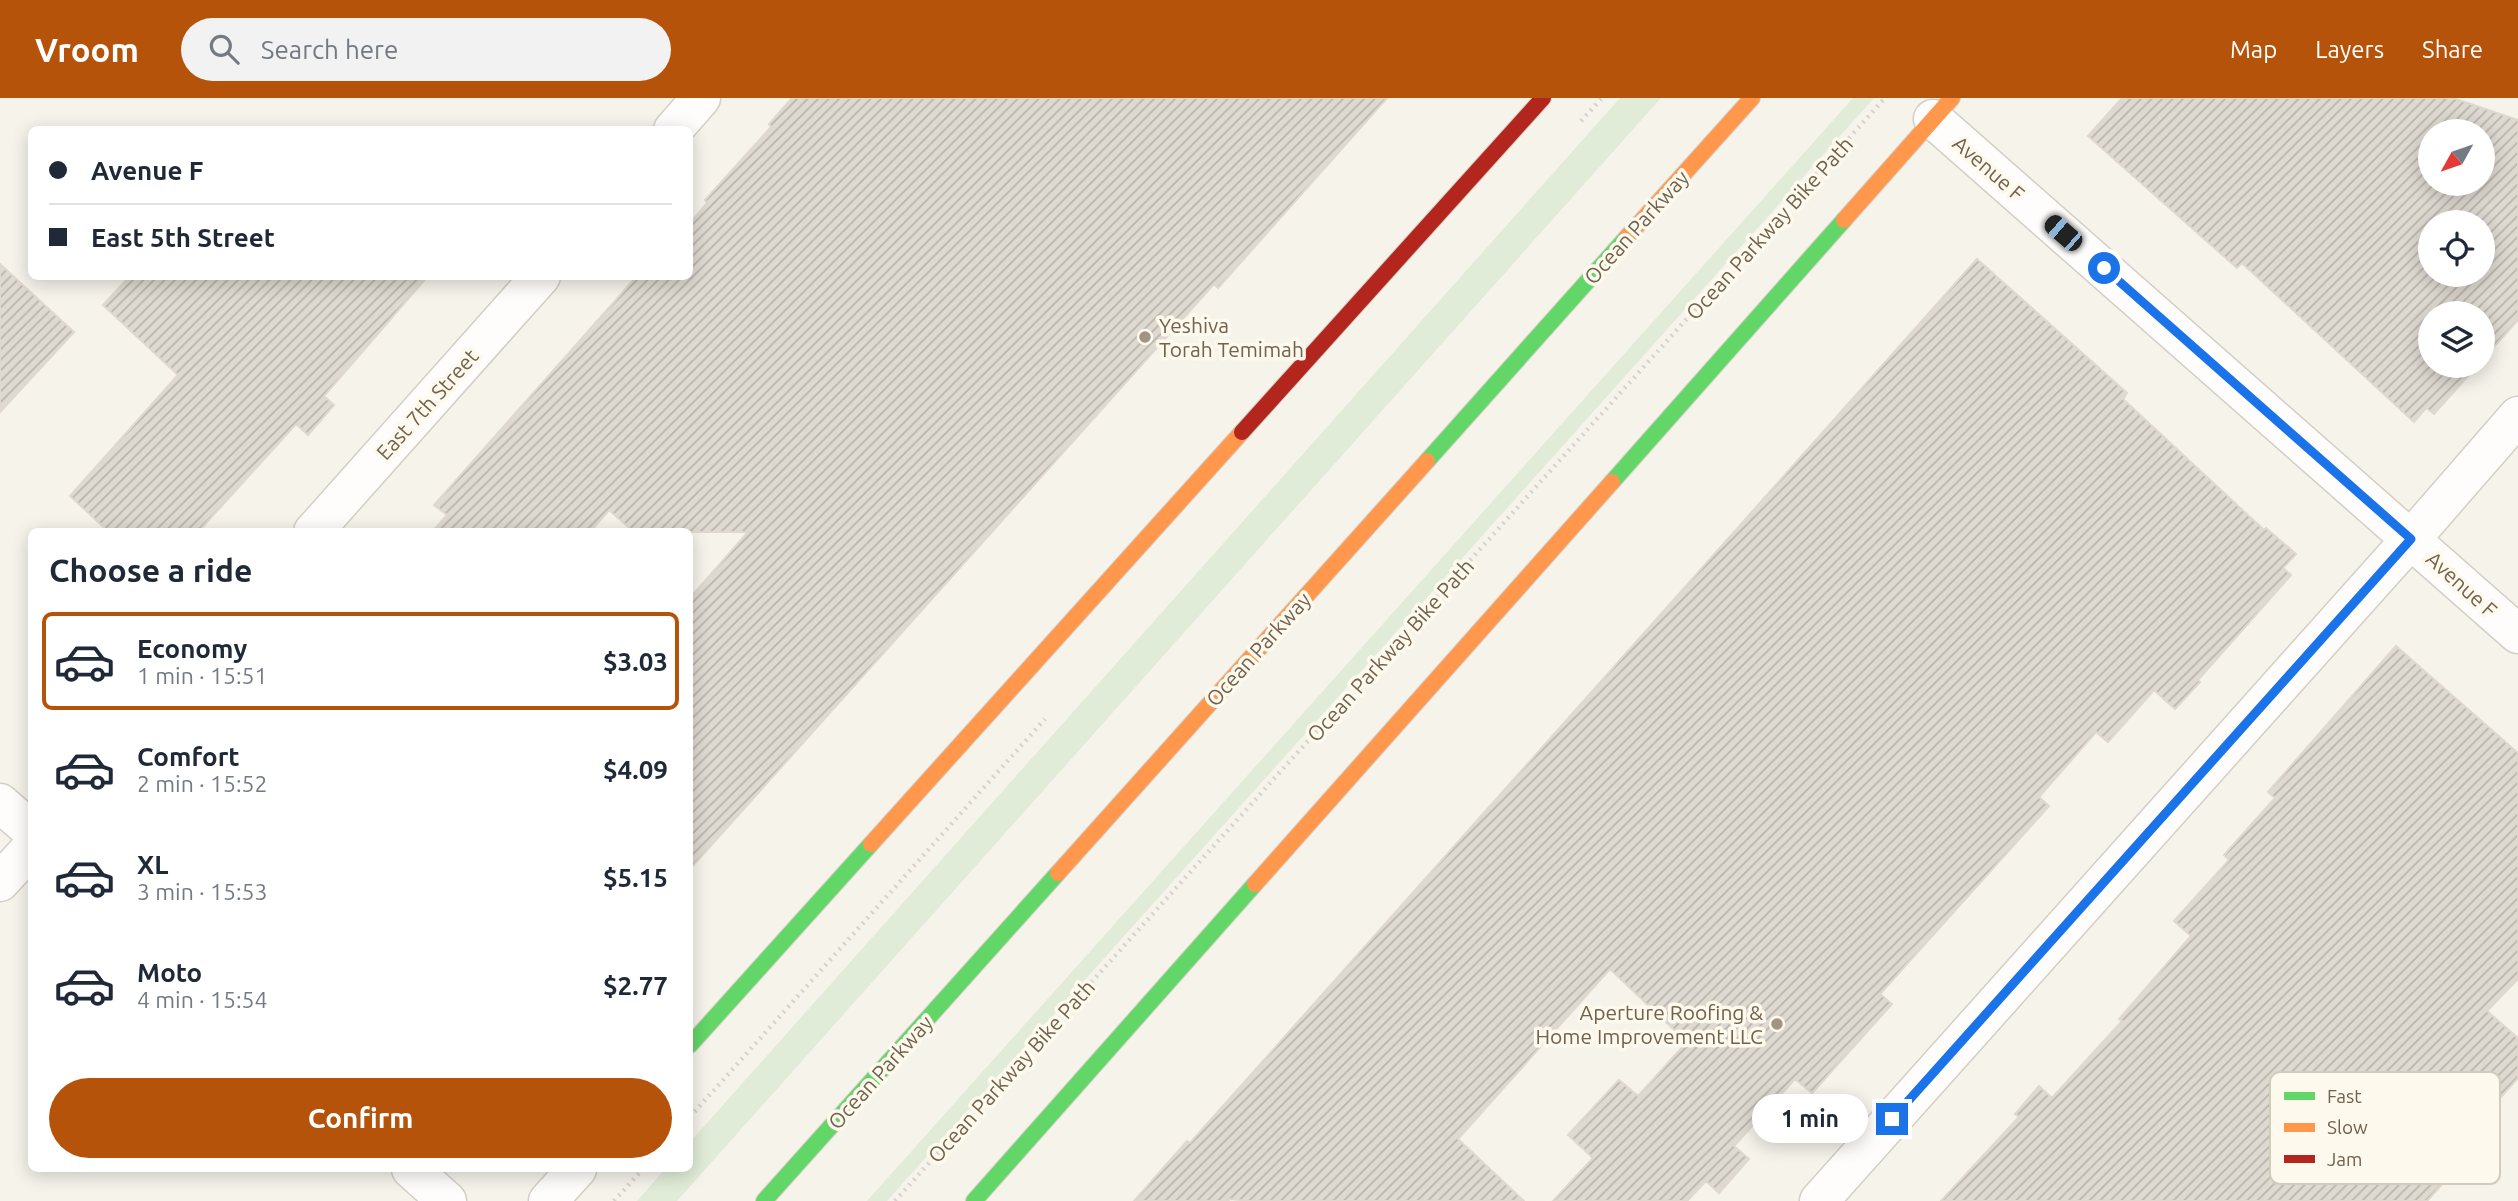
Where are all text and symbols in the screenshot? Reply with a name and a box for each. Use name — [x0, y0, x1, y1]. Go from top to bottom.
search box — [181, 18, 671, 81]
icon: search — [205, 30, 243, 68]
text: Vroom — [35, 31, 139, 68]
text: Search here — [261, 35, 398, 64]
text: Map — [2230, 36, 2277, 63]
text: Layers — [2315, 36, 2384, 63]
text: Share — [2422, 36, 2483, 63]
north arrow — [2418, 119, 2496, 196]
map controls — [2418, 119, 2495, 378]
street label: Avenue F — [1948, 131, 2030, 205]
street label: Ocean Parkway Bike Path — [1681, 132, 1857, 324]
text: Avenue F — [91, 156, 203, 185]
street label: Ocean Parkway — [1579, 165, 1693, 289]
button: locate — [2418, 210, 2495, 287]
car — [2041, 211, 2086, 255]
text: East 5th Street — [91, 223, 275, 252]
route start — [2088, 252, 2120, 284]
button: layers — [2418, 301, 2495, 378]
place label: Yeshiva Torah Temimah — [1159, 313, 1304, 361]
marker: Yeshiva Torah Temimah — [1137, 329, 1153, 345]
street label: East 7th Street — [371, 344, 483, 464]
street label: Avenue F — [2422, 546, 2502, 622]
text: Choose a ride — [49, 552, 252, 588]
street label: Ocean Parkway Bike Path — [1302, 554, 1478, 746]
street label: Ocean Parkway — [1201, 587, 1315, 711]
icon: car — [53, 630, 116, 693]
text: Economy — [137, 634, 247, 663]
text: $3.03 — [603, 647, 668, 676]
text: 1 min · 15:51 — [137, 663, 268, 688]
icon: car — [53, 738, 116, 801]
text: Comfort — [137, 742, 240, 771]
text: $4.09 — [603, 755, 668, 784]
text: 2 min · 15:52 — [137, 771, 268, 796]
icon: car — [53, 846, 116, 909]
text: XL — [137, 850, 168, 879]
text: $5.15 — [603, 863, 668, 892]
text: 3 min · 15:53 — [137, 879, 268, 904]
icon: car — [53, 954, 116, 1017]
text: Moto — [137, 958, 202, 987]
text: $2.77 — [603, 971, 668, 1000]
street label: Ocean Parkway Bike Path — [923, 975, 1099, 1167]
text: 4 min · 15:54 — [137, 987, 268, 1012]
place label: Aperture Roofing & Home Improvement LLC — [1535, 1000, 1763, 1048]
street label: Ocean Parkway — [823, 1010, 937, 1134]
marker: Aperture Roofing & Home Improvement LLC — [1769, 1016, 1785, 1032]
legend — [2270, 1072, 2500, 1184]
button: Confirm — [49, 1078, 672, 1158]
text: Fast — [2327, 1085, 2362, 1107]
callout: 1 min — [1752, 1094, 1868, 1144]
route end — [1876, 1103, 1908, 1135]
text: 1 min — [1781, 1106, 1839, 1131]
text: Slow — [2327, 1116, 2368, 1138]
text: Jam — [2327, 1148, 2363, 1170]

